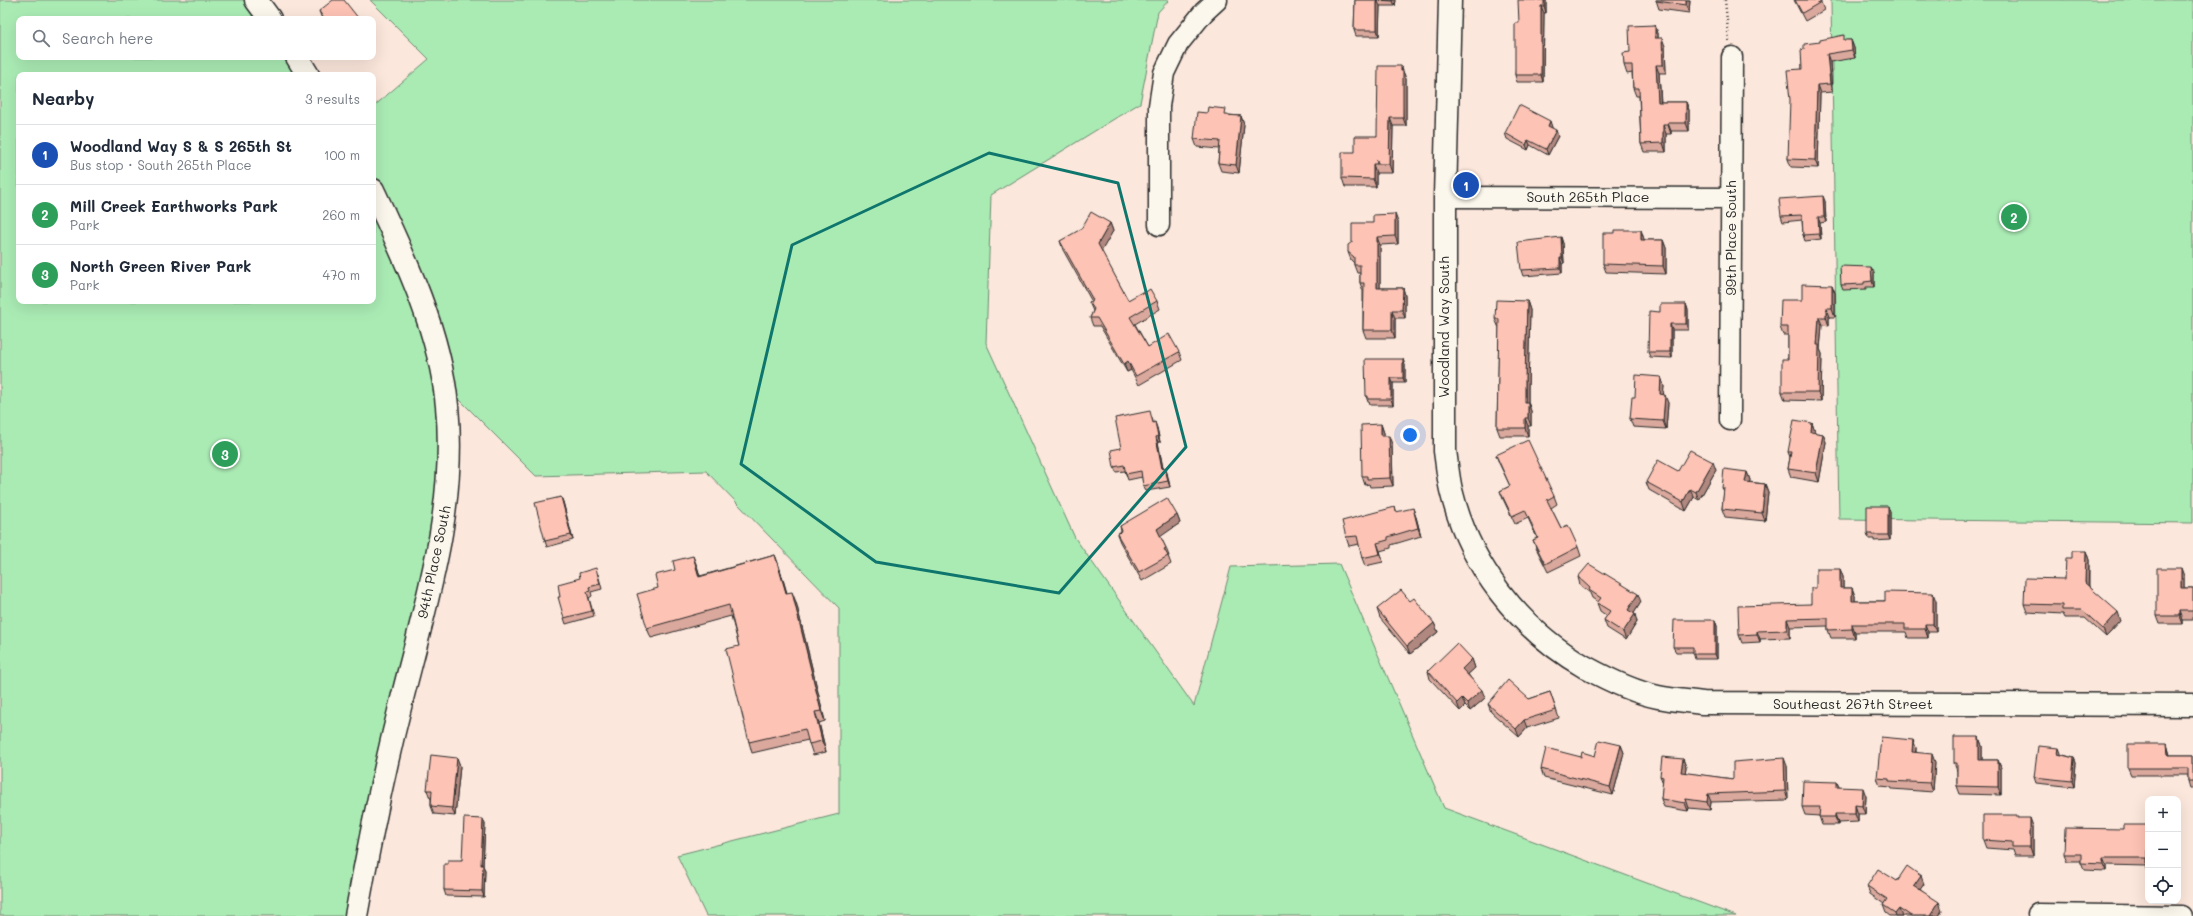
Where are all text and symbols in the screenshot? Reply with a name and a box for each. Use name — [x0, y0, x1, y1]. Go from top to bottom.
search box — [16, 16, 376, 60]
icon: search — [30, 27, 52, 49]
text: Search here — [62, 28, 153, 48]
text: Nearby — [32, 87, 94, 109]
text: 3 results — [305, 90, 360, 107]
text: Woodland Way S & S 265th St — [70, 136, 292, 156]
text: 1 — [42, 146, 48, 163]
text: 100 m — [324, 146, 360, 163]
text: Bus stop · South 265th Place — [70, 156, 252, 173]
pin: 1 — [1453, 170, 1479, 200]
street label: 99th Place South — [1721, 180, 1740, 296]
street label: South 265th Place — [1526, 187, 1650, 206]
text: Mill Creek Earthworks Park — [70, 196, 278, 216]
pin: 2 — [2001, 202, 2027, 232]
text: 2 — [41, 206, 49, 223]
text: 260 m — [322, 206, 360, 223]
text: Park — [70, 216, 99, 233]
text: North Green River Park — [70, 256, 251, 276]
street label: Woodland Way South — [1434, 256, 1453, 398]
text: 3 — [41, 266, 49, 283]
text: 470 m — [323, 266, 360, 283]
text: Park — [70, 276, 99, 293]
your location — [1400, 425, 1420, 445]
pin: 3 — [212, 439, 238, 469]
street label: 94th Place South — [412, 504, 455, 620]
street label: Southeast 267th Street — [1773, 694, 1933, 713]
map controls — [2145, 796, 2181, 904]
button: + — [2145, 796, 2181, 832]
button: − — [2145, 832, 2181, 868]
button: locate — [2145, 868, 2181, 904]

